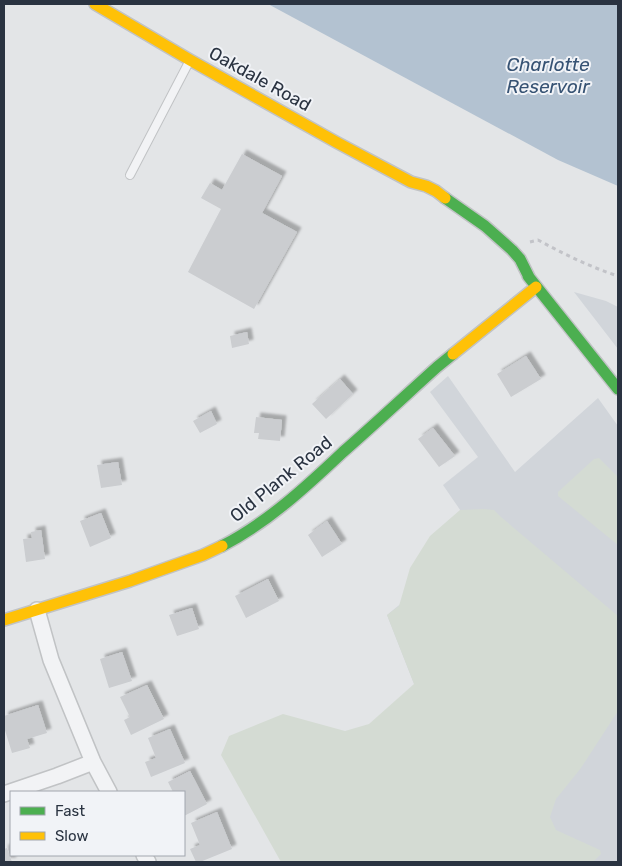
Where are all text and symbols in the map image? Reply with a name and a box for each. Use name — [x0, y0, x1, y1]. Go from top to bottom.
street label: Oakdale Road — [205, 42, 315, 116]
water label: Charlotte Reservoir — [506, 53, 590, 98]
street label: Old Plank Road — [226, 431, 336, 527]
legend — [10, 791, 185, 856]
text: Fast — [55, 802, 85, 820]
text: Slow — [55, 827, 88, 845]

